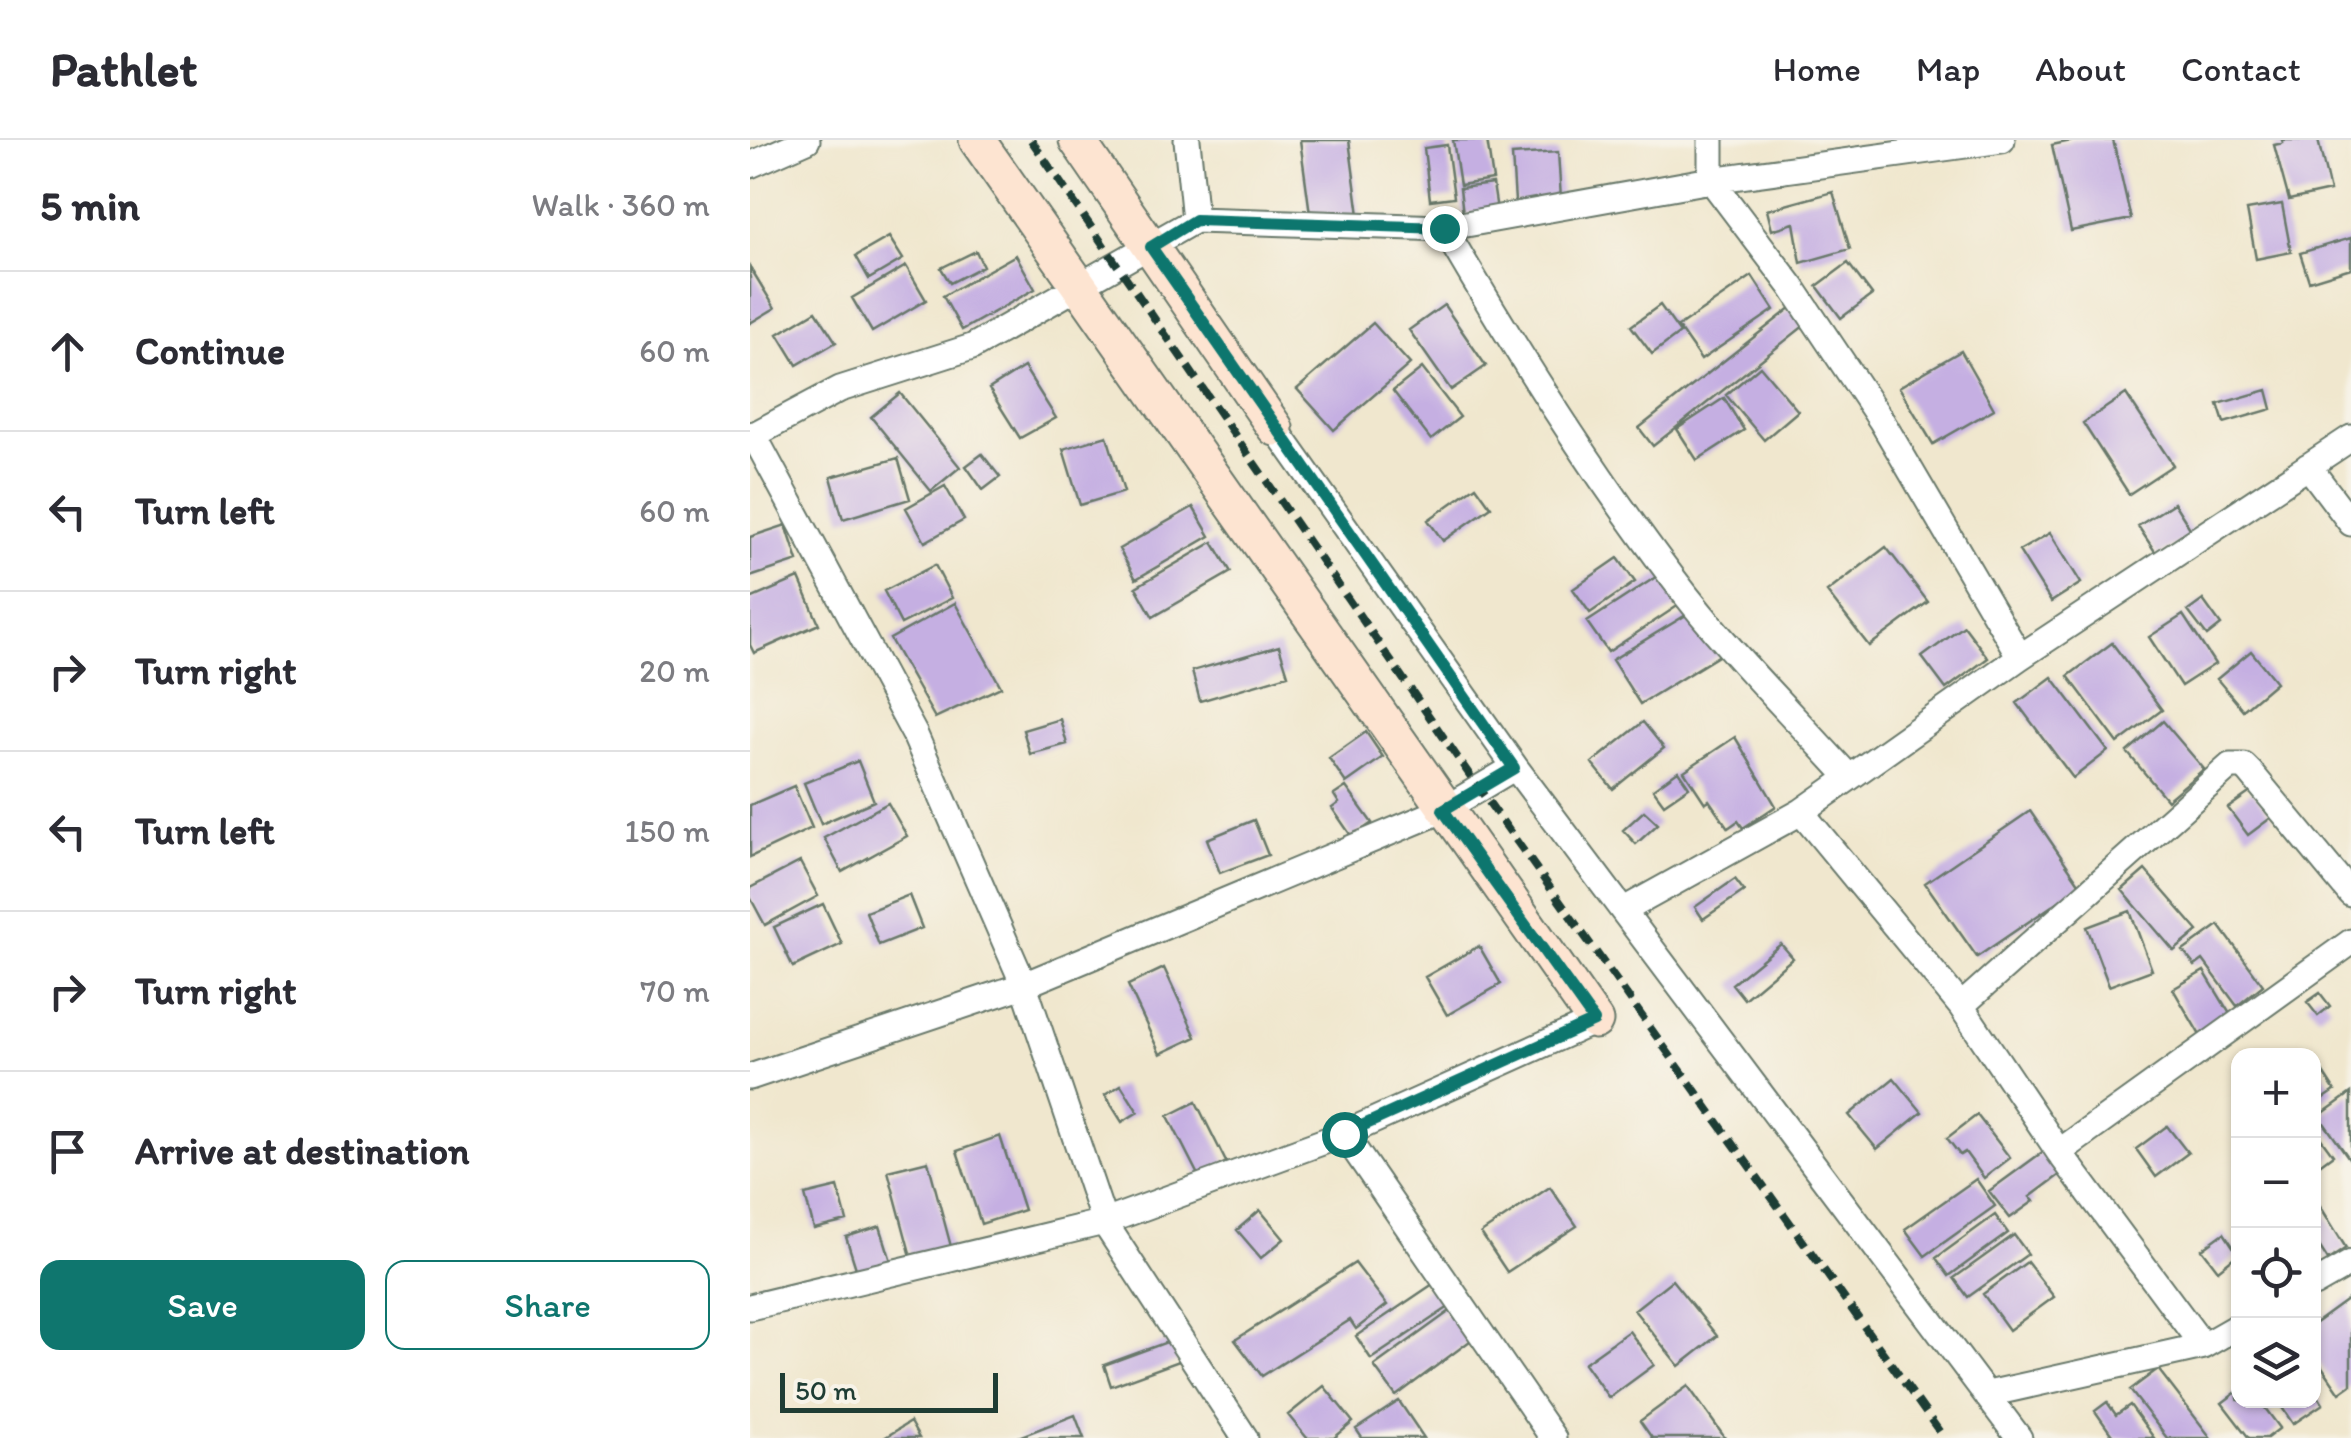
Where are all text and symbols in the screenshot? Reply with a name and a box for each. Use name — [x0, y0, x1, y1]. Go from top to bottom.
text: Pathlet — [50, 40, 198, 98]
text: Home — [1773, 48, 1861, 90]
text: Map — [1916, 48, 1980, 90]
text: About — [2035, 48, 2126, 90]
text: Contact — [2181, 48, 2301, 90]
text: 5 min — [40, 180, 140, 231]
text: Walk · 360 m — [531, 186, 710, 224]
route end — [1422, 206, 1468, 252]
icon: ahead — [40, 324, 95, 379]
text: Continue — [135, 328, 285, 374]
text: 60 m — [639, 332, 710, 370]
icon: left — [40, 484, 95, 539]
text: Turn left — [135, 488, 275, 534]
text: 60 m — [639, 492, 710, 530]
icon: right — [40, 644, 95, 699]
text: Turn right — [135, 648, 297, 694]
text: 20 m — [639, 652, 710, 690]
icon: left — [40, 804, 95, 859]
text: Turn left — [135, 808, 275, 854]
text: 150 m — [625, 812, 710, 850]
icon: right — [40, 964, 95, 1019]
text: Turn right — [135, 968, 297, 1014]
text: 70 m — [640, 972, 710, 1010]
map controls — [2231, 1048, 2321, 1408]
button: + — [2231, 1048, 2321, 1138]
route start — [1322, 1112, 1368, 1158]
icon: arrive — [40, 1124, 95, 1179]
text: Arrive at destination — [135, 1128, 470, 1174]
button: − — [2231, 1138, 2321, 1228]
button: locate — [2231, 1228, 2321, 1318]
button: Save — [40, 1260, 365, 1350]
button: Share — [385, 1260, 710, 1350]
button: layers — [2231, 1318, 2321, 1408]
scale bar — [780, 1368, 998, 1412]
text: 50 m — [795, 1373, 857, 1407]

